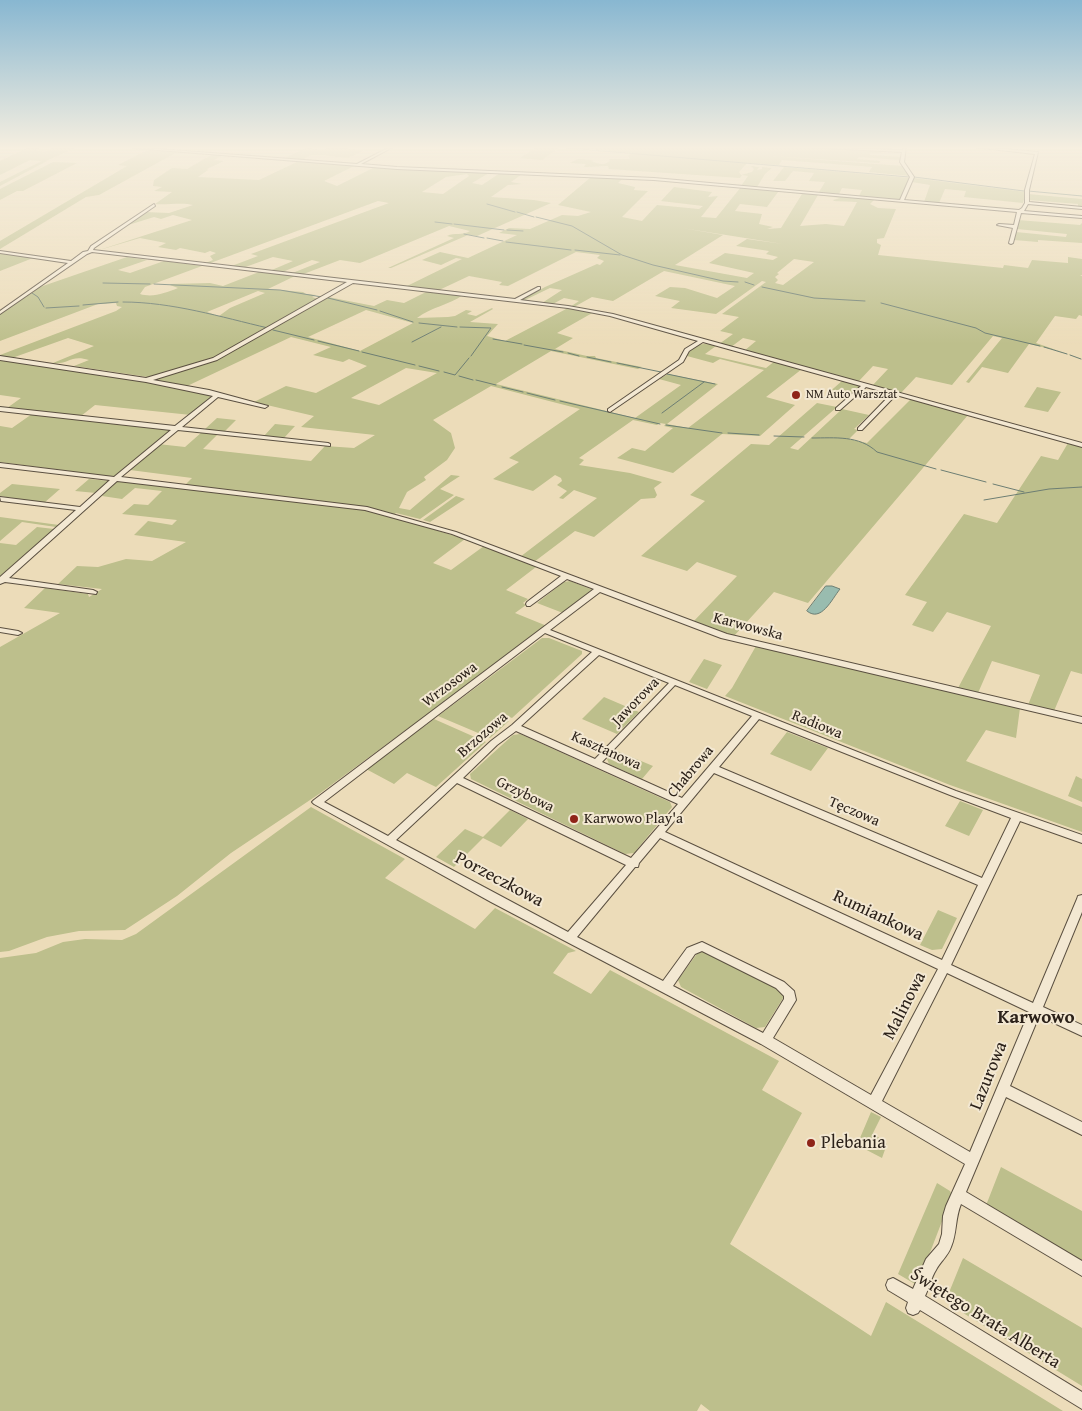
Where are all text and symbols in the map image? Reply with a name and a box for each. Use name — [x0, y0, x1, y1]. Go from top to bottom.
place label: NM Auto Warsztat — [806, 388, 898, 402]
marker: NM Auto Warsztat — [790, 389, 802, 401]
street label: Karwowska — [711, 609, 785, 645]
street label: Wrzosowa — [419, 659, 481, 711]
street label: Jaworowa — [608, 674, 664, 730]
street label: Radiowa — [789, 707, 845, 743]
street label: Brzozowa — [454, 708, 512, 762]
street label: Kasztanowa — [568, 728, 644, 774]
street label: Chabrowa — [664, 742, 718, 802]
street label: Grzybowa — [493, 773, 557, 817]
street label: Tęczowa — [826, 793, 882, 831]
place label: Karwowo Play'a — [584, 810, 683, 828]
marker: Karwowo Play'a — [568, 813, 580, 825]
street label: Porzeczkowa — [451, 848, 547, 912]
street label: Rumiankowa — [829, 886, 927, 946]
street label: Malinowa — [879, 968, 931, 1044]
district label: Karwowo — [997, 1007, 1075, 1029]
street label: Lazurowa — [966, 1039, 1012, 1113]
place label: Plebania — [821, 1132, 886, 1154]
marker: Plebania — [805, 1137, 817, 1149]
street label: Świętego Brata Alberta — [906, 1264, 1064, 1374]

